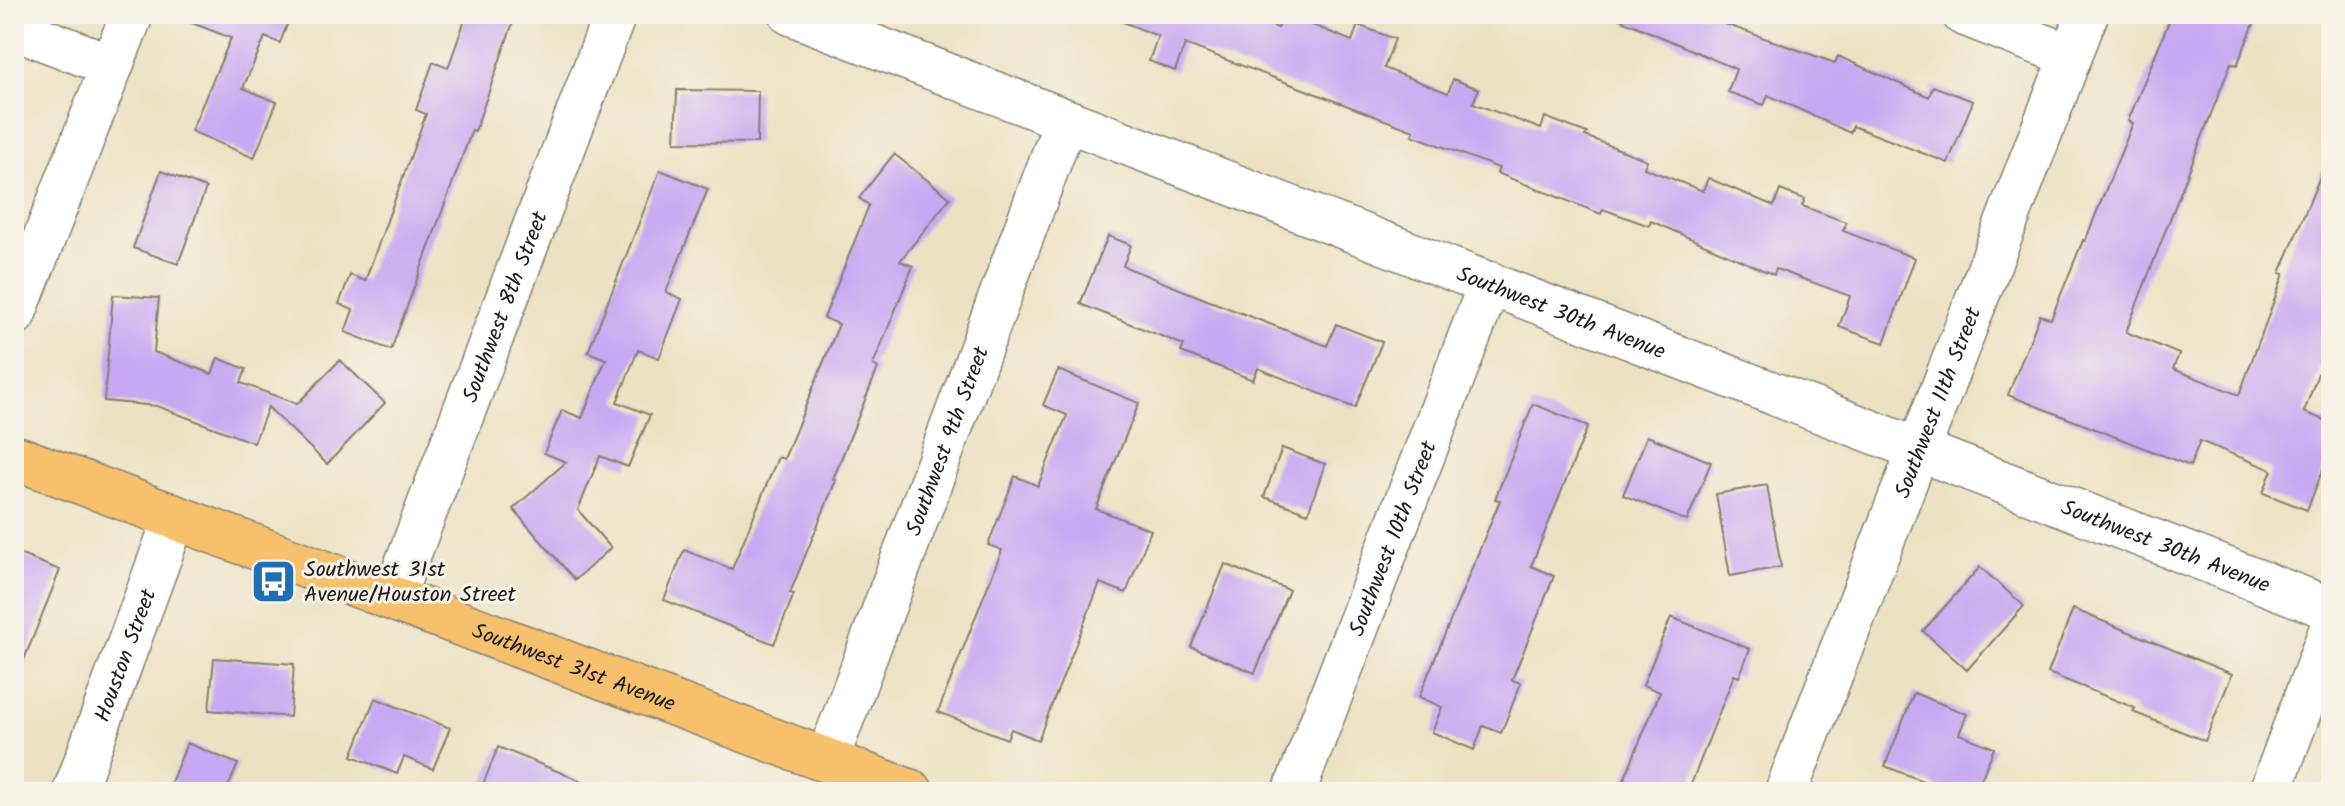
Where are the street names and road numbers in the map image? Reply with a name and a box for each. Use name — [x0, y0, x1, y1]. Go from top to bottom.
street label: Southwest 8th Street — [454, 206, 559, 408]
street label: Southwest 30th Avenue — [1451, 258, 1670, 370]
street label: Southwest 11th Street — [1886, 302, 1992, 504]
street label: Southwest 9th Street — [897, 341, 1000, 541]
street label: Southwest 10th Street — [1341, 436, 1448, 642]
street label: Southwest 30th Avenue — [2055, 491, 2275, 604]
street label: Houston Street — [86, 584, 167, 727]
street label: Southwest 31st Avenue — [466, 615, 680, 723]

